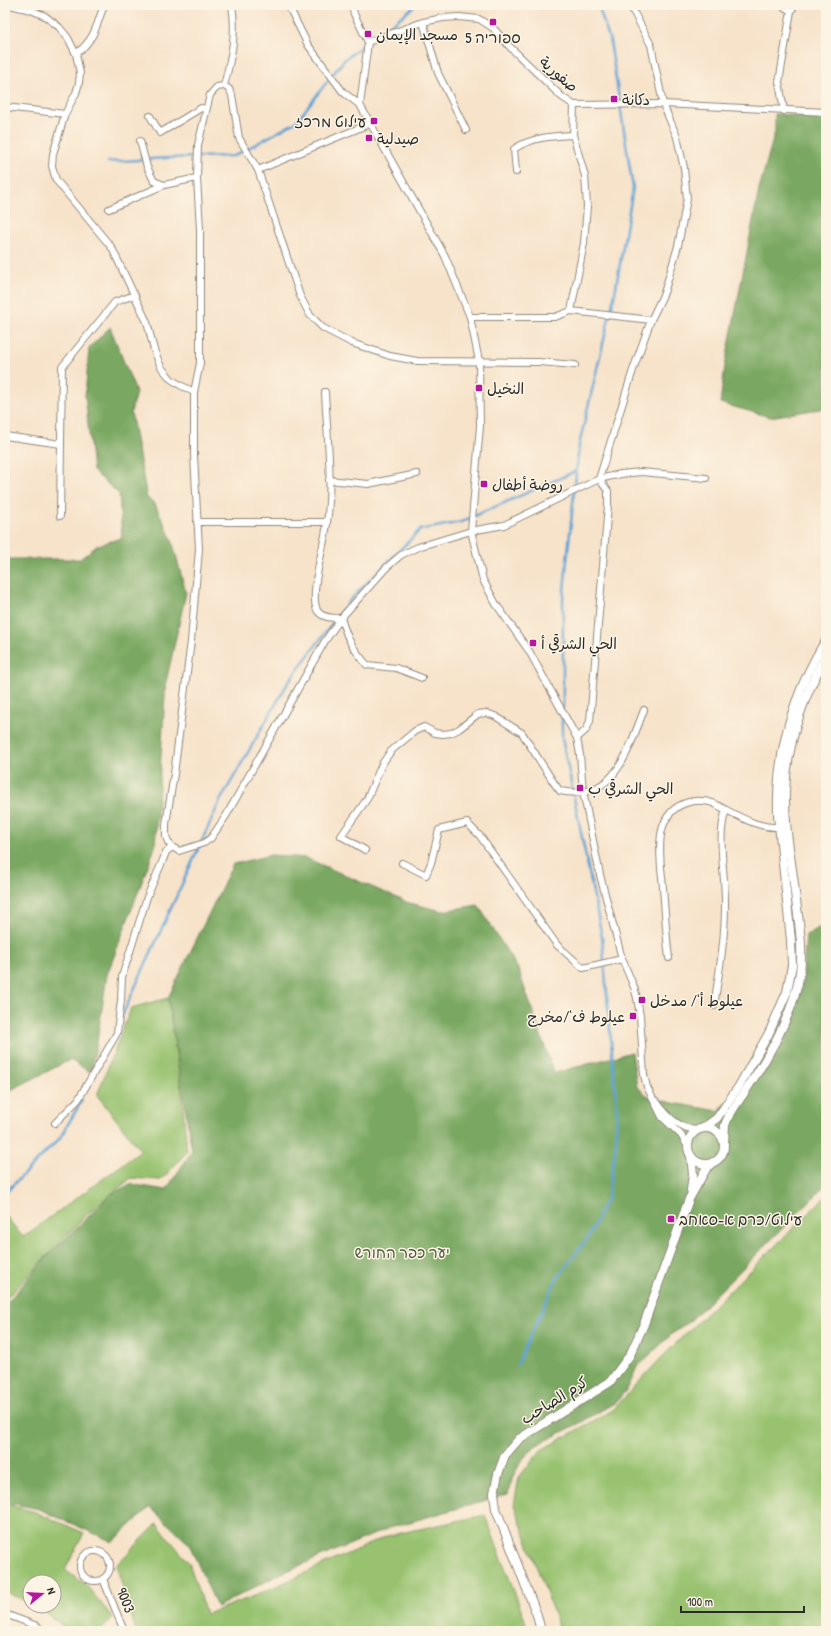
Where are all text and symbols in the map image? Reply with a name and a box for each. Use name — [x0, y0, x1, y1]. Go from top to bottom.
marker: ספוריה 5 — [488, 17, 498, 27]
place label: مسجد الإيمان — [376, 24, 458, 45]
place label: ספוריה 5 — [465, 27, 521, 48]
marker: مسجد الإيمان — [363, 29, 373, 39]
street label: صفورية — [535, 51, 583, 97]
place label: دكانة — [622, 89, 650, 110]
marker: دكانة — [609, 94, 619, 104]
place label: עילוט מרכז — [295, 111, 366, 132]
marker: עילוט מרכז — [369, 116, 379, 126]
place label: صيدلية — [377, 128, 419, 149]
marker: صيدلية — [364, 133, 374, 143]
place label: النخيل — [487, 378, 524, 399]
marker: النخيل — [474, 383, 484, 393]
place label: روضة أطفال — [492, 474, 563, 495]
marker: روضة أطفال — [479, 479, 489, 489]
place label: الحي الشرقي أ — [541, 633, 617, 657]
marker: الحي الشرقي أ — [528, 638, 538, 648]
place label: الحي الشرقي ب — [588, 778, 673, 802]
marker: الحي الشرقي ب — [575, 783, 585, 793]
place label: عيلوط أ‘/ مدخل — [650, 990, 743, 1011]
marker: عيلوط أ‘/ مدخل — [637, 995, 647, 1005]
place label: عيلوط ف‘/مخرج — [527, 1006, 625, 1027]
marker: عيلوط ف‘/مخرج — [628, 1011, 638, 1021]
place label: עילוט/כרם א-סאחב — [679, 1209, 802, 1230]
marker: עילוט/כרם א-סאחב — [666, 1214, 676, 1224]
park label: יער כפר החורש — [354, 1242, 450, 1263]
street label: كرم الصاحب — [516, 1371, 593, 1431]
north arrow — [22, 1574, 62, 1614]
street label: 9003 — [111, 1584, 141, 1616]
text: N — [44, 1586, 59, 1596]
scale bar — [681, 1588, 804, 1614]
text: 100 m — [687, 1593, 713, 1610]

